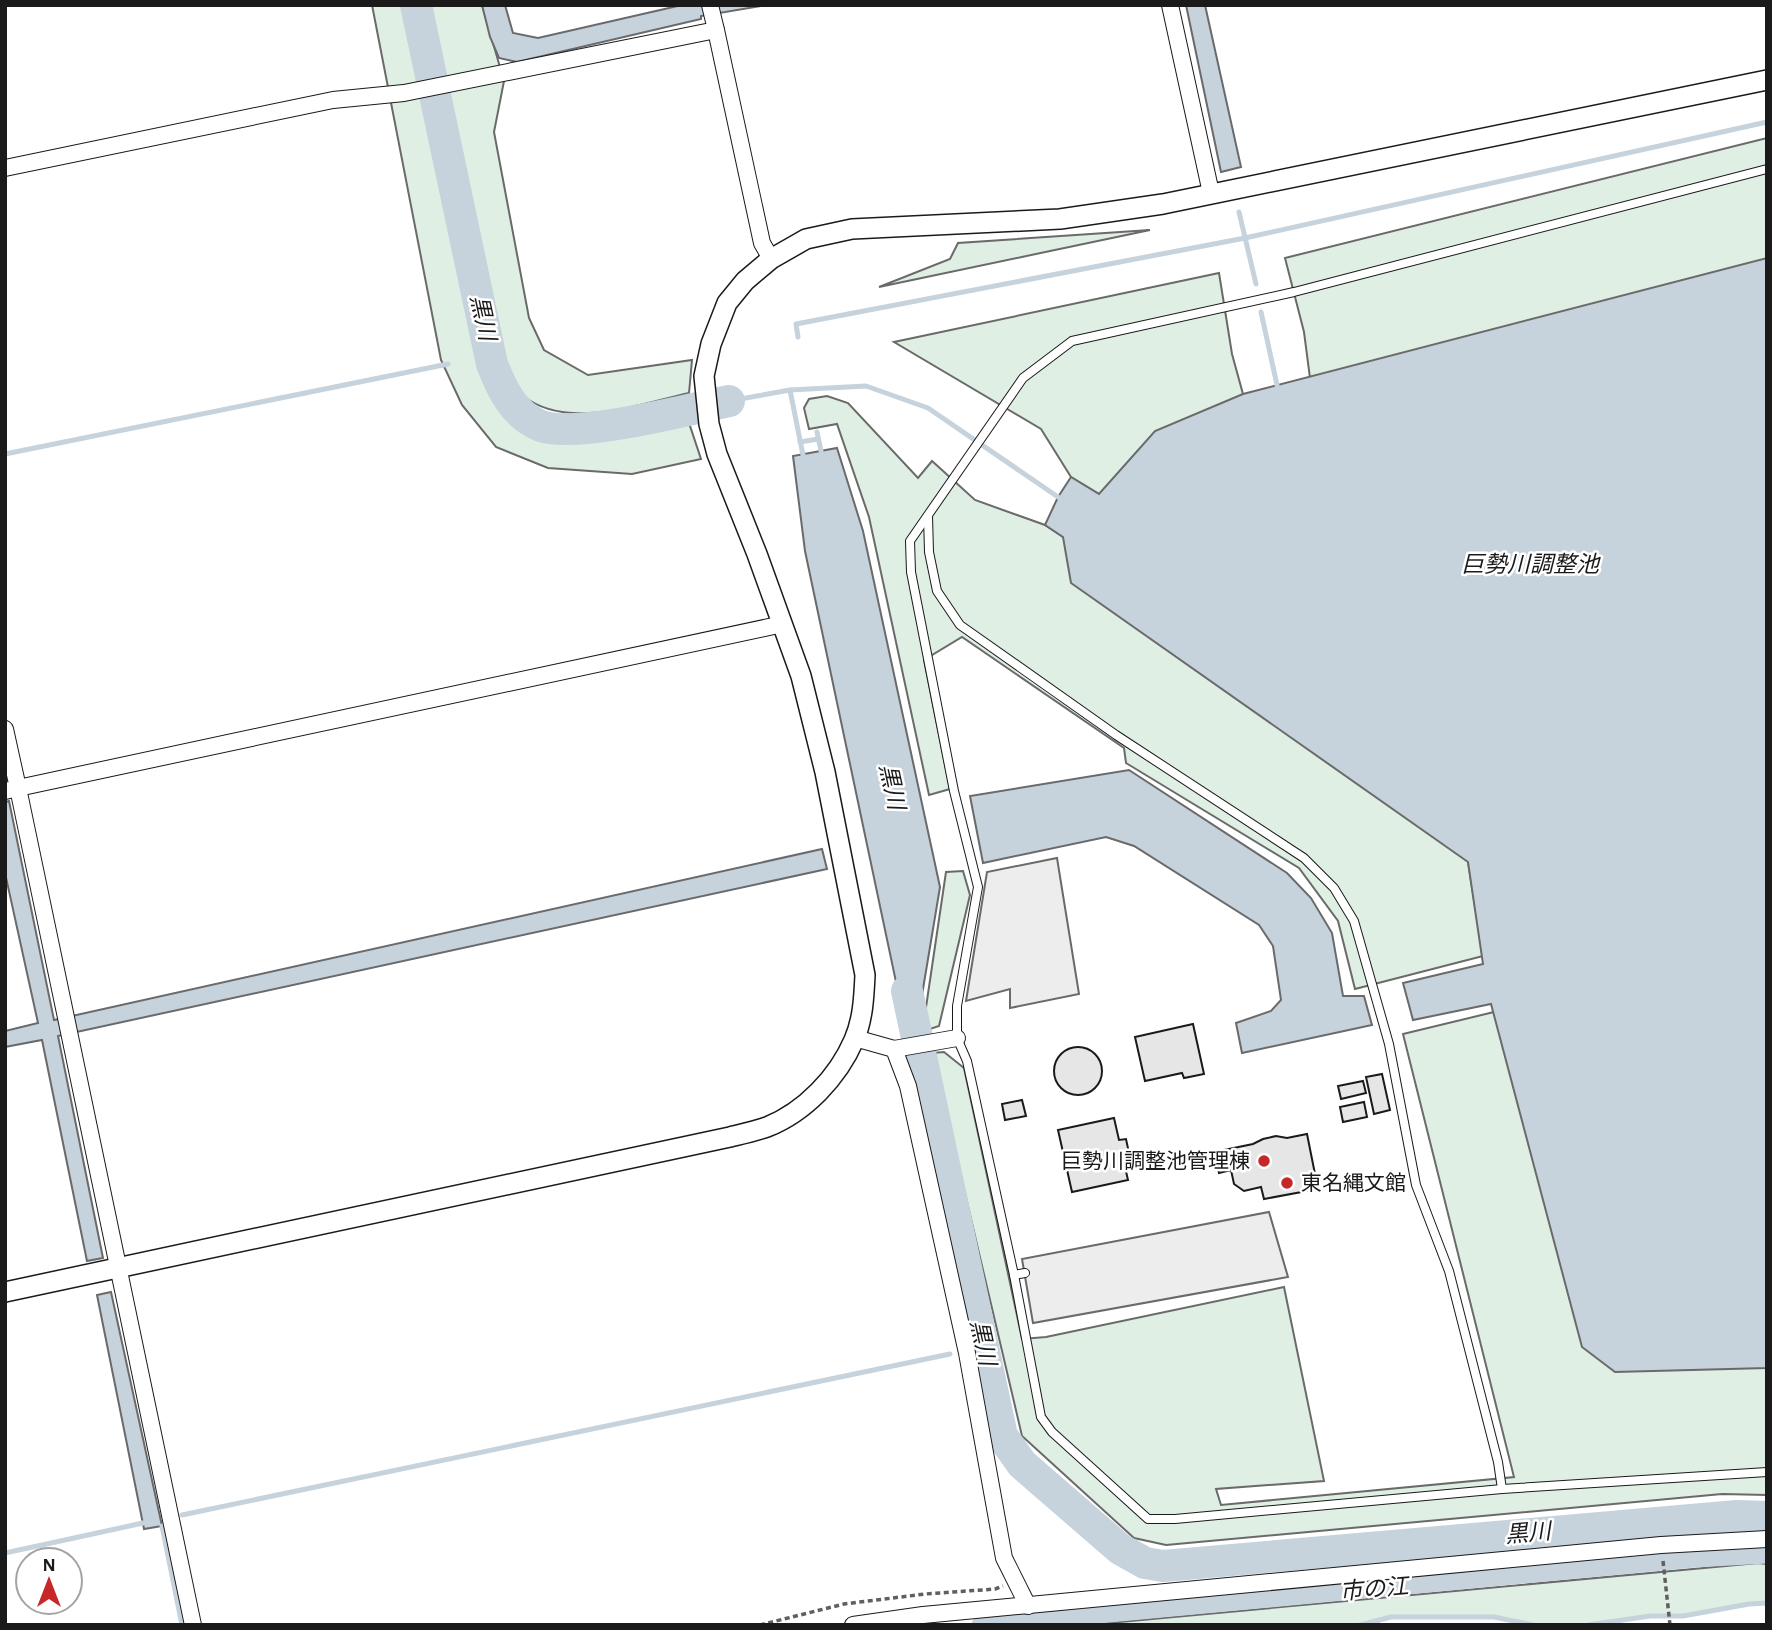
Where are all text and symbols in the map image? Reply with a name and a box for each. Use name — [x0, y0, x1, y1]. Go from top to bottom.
water label: 黒川 — [466, 293, 500, 346]
water label: 巨勢川調整池 — [1461, 552, 1601, 577]
water label: 黒川 — [875, 762, 909, 815]
place label: 巨勢川調整池管理棟 — [1061, 1150, 1250, 1172]
marker: 巨勢川調整池管理棟 — [1256, 1153, 1272, 1169]
place label: 東名縄文館 — [1301, 1172, 1406, 1194]
marker: 東名縄文館 — [1279, 1175, 1295, 1191]
water label: 黒川 — [966, 1318, 1000, 1371]
water label: 黒川 — [1504, 1519, 1555, 1547]
north arrow — [14, 1546, 84, 1616]
text: N — [42, 1556, 56, 1575]
water label: 市の江 — [1338, 1573, 1412, 1604]

